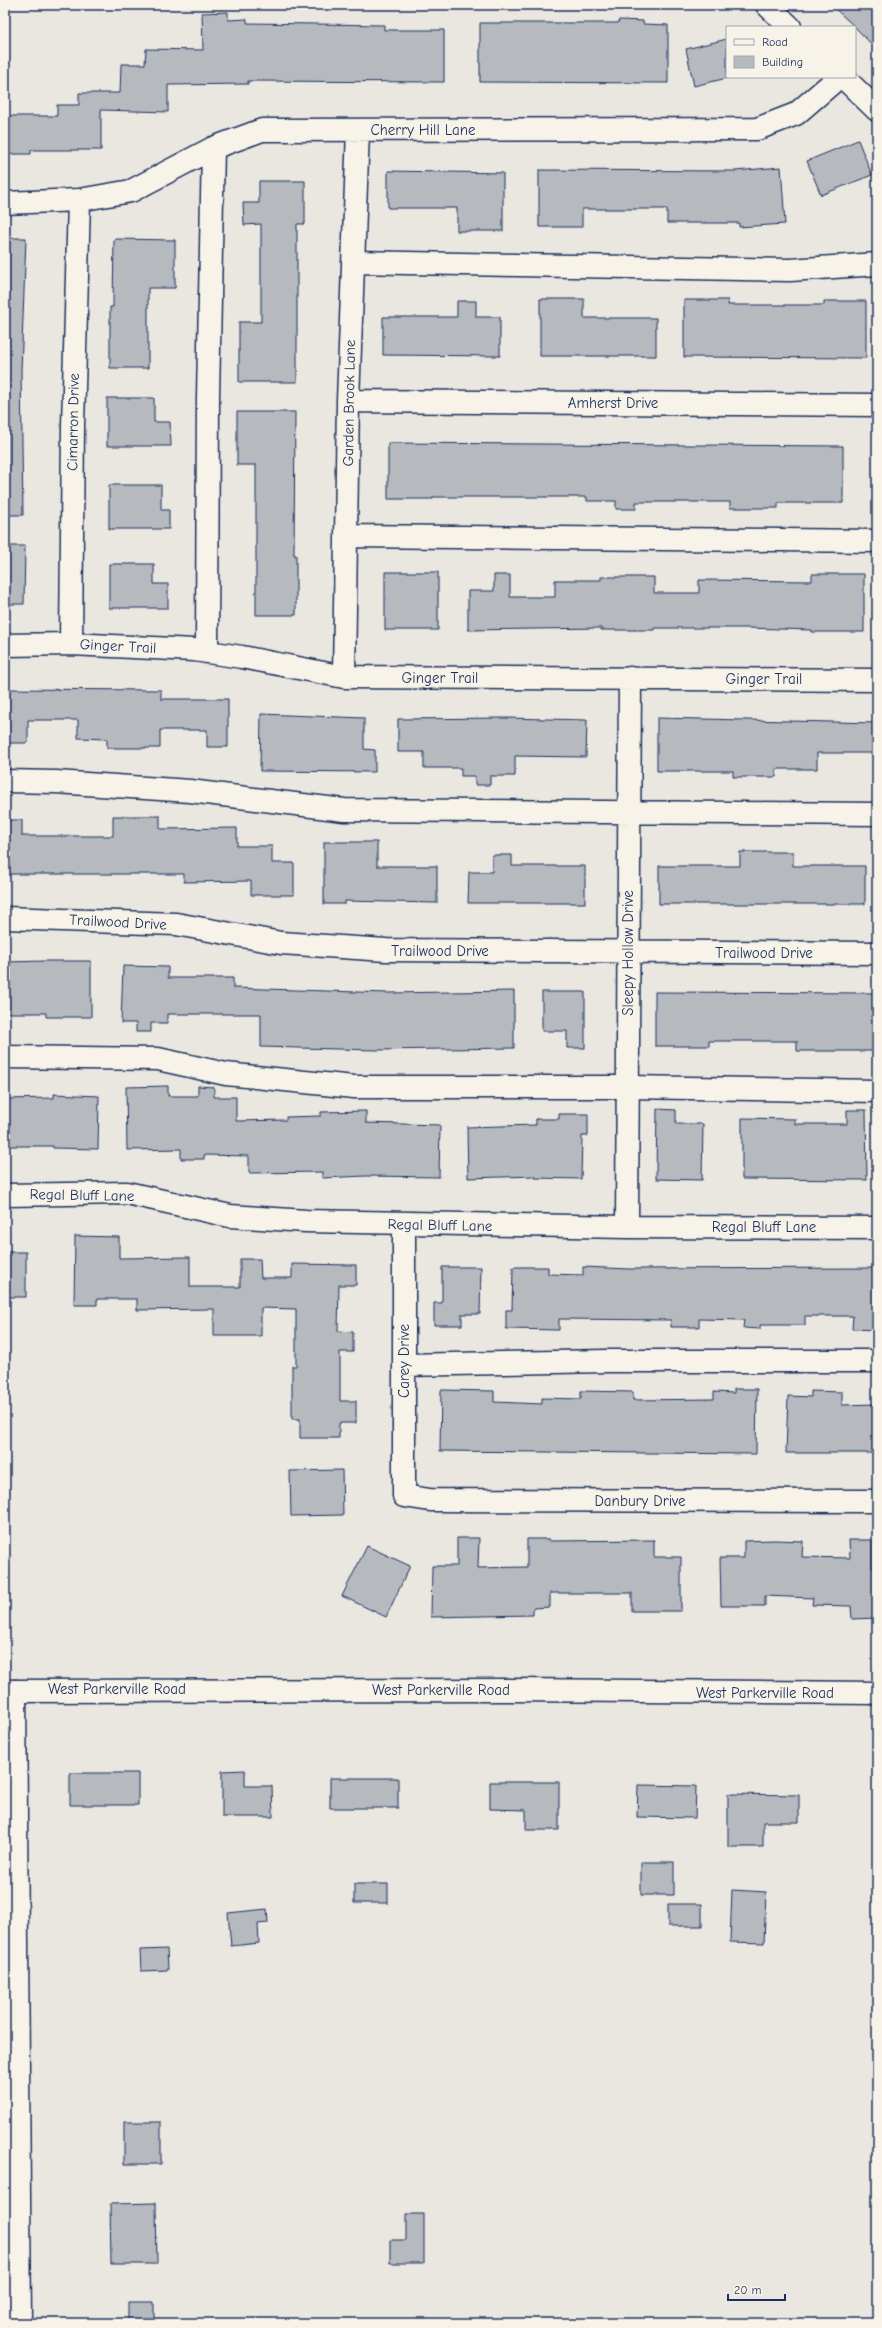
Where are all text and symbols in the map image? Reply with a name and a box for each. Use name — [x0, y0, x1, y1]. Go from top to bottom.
legend — [726, 26, 856, 78]
text: Road — [762, 35, 788, 49]
text: Building — [762, 55, 803, 69]
street label: Cherry Hill Lane — [370, 121, 476, 139]
street label: Garden Brook Lane — [339, 339, 359, 466]
street label: Cimarron Drive — [63, 372, 83, 471]
street label: Amherst Drive — [568, 394, 659, 412]
street label: Ginger Trail — [79, 635, 157, 657]
street label: Ginger Trail — [402, 669, 478, 687]
street label: Ginger Trail — [726, 670, 802, 688]
street label: Sleepy Hollow Drive — [619, 890, 637, 1016]
street label: Trailwood Drive — [69, 910, 168, 934]
street label: Trailwood Drive — [391, 942, 489, 960]
street label: Trailwood Drive — [715, 944, 813, 962]
street label: Regal Bluff Lane — [30, 1185, 135, 1205]
street label: Regal Bluff Lane — [388, 1215, 493, 1235]
street label: Regal Bluff Lane — [712, 1218, 817, 1236]
street label: Carey Drive — [395, 1323, 413, 1398]
street label: Danbury Drive — [594, 1492, 686, 1510]
street label: West Parkerville Road — [48, 1680, 186, 1698]
street label: West Parkerville Road — [372, 1681, 510, 1699]
street label: West Parkerville Road — [696, 1684, 834, 1702]
scale bar — [728, 2276, 785, 2302]
text: 20 m — [734, 2283, 762, 2297]

